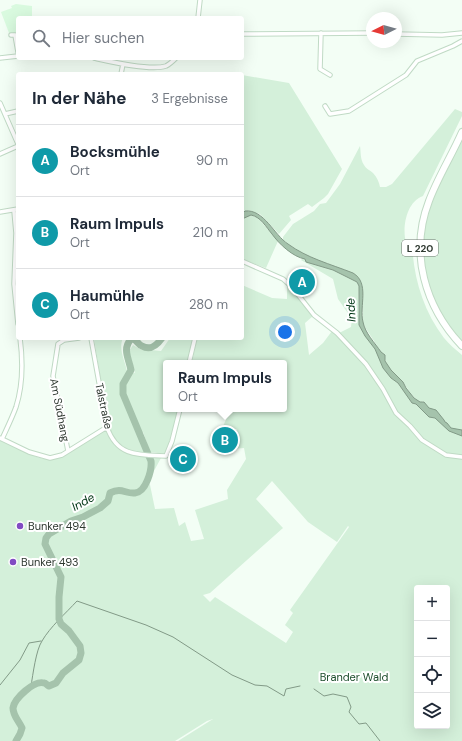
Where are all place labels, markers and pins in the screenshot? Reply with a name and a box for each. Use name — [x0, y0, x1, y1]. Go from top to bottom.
pin: A — [289, 267, 315, 297]
pin: B — [212, 425, 238, 455]
pin: C — [170, 444, 196, 474]
place label: Bunker 494 — [28, 519, 86, 533]
marker: Bunker 494 — [15, 521, 25, 531]
place label: Bunker 493 — [21, 555, 79, 569]
marker: Bunker 493 — [8, 557, 18, 567]

